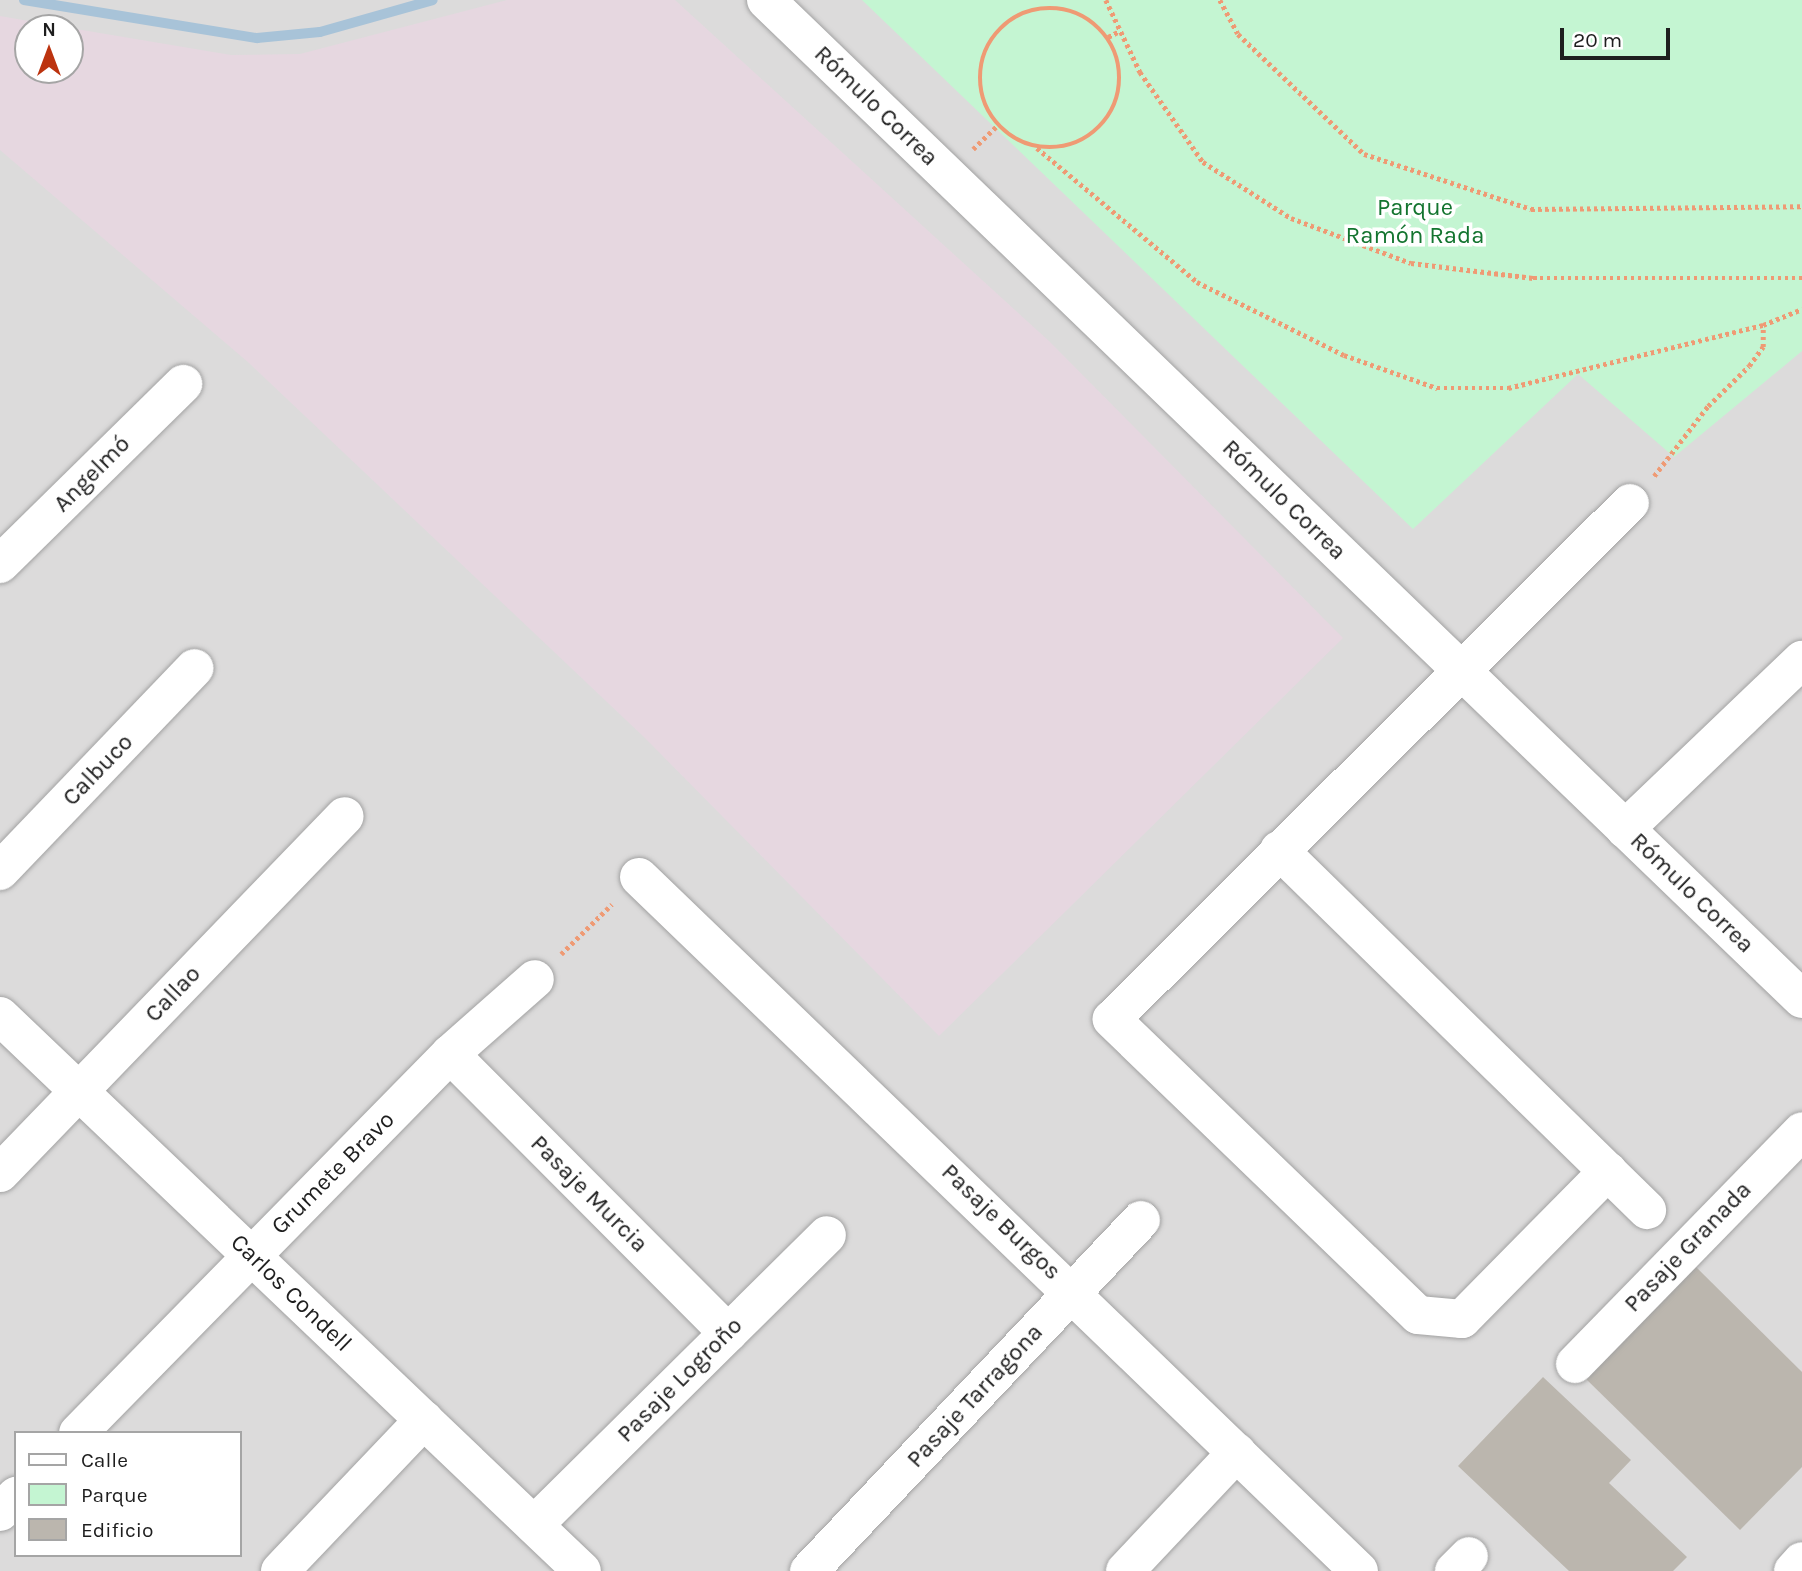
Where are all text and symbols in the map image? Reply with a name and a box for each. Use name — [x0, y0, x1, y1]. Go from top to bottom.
north arrow — [14, 14, 84, 84]
scale bar — [1564, 14, 1674, 58]
text: N — [42, 19, 56, 41]
text: 20 m — [1573, 28, 1622, 52]
street label: Rómulo Correa — [808, 40, 944, 172]
park label: Parque Ramón Rada — [1345, 194, 1485, 250]
street label: Angelmó — [48, 430, 136, 518]
street label: Rómulo Correa — [1216, 434, 1352, 566]
street label: Calbuco — [57, 728, 139, 812]
street label: Rómulo Correa — [1624, 827, 1760, 959]
street label: Callao — [139, 960, 207, 1028]
street label: Grumete Bravo — [265, 1105, 401, 1241]
street label: Pasaje Murcia — [524, 1129, 654, 1259]
street label: Pasaje Burgos — [935, 1158, 1067, 1286]
street label: Pasaje Granada — [1618, 1176, 1758, 1318]
street label: Carlos Condell — [225, 1228, 357, 1358]
street label: Pasaje Logroño — [611, 1311, 749, 1449]
street label: Pasaje Tarragona — [901, 1318, 1049, 1474]
legend — [14, 1431, 242, 1557]
text: Calle — [81, 1448, 128, 1472]
text: Parque — [81, 1483, 148, 1507]
text: Edificio — [81, 1518, 154, 1542]

